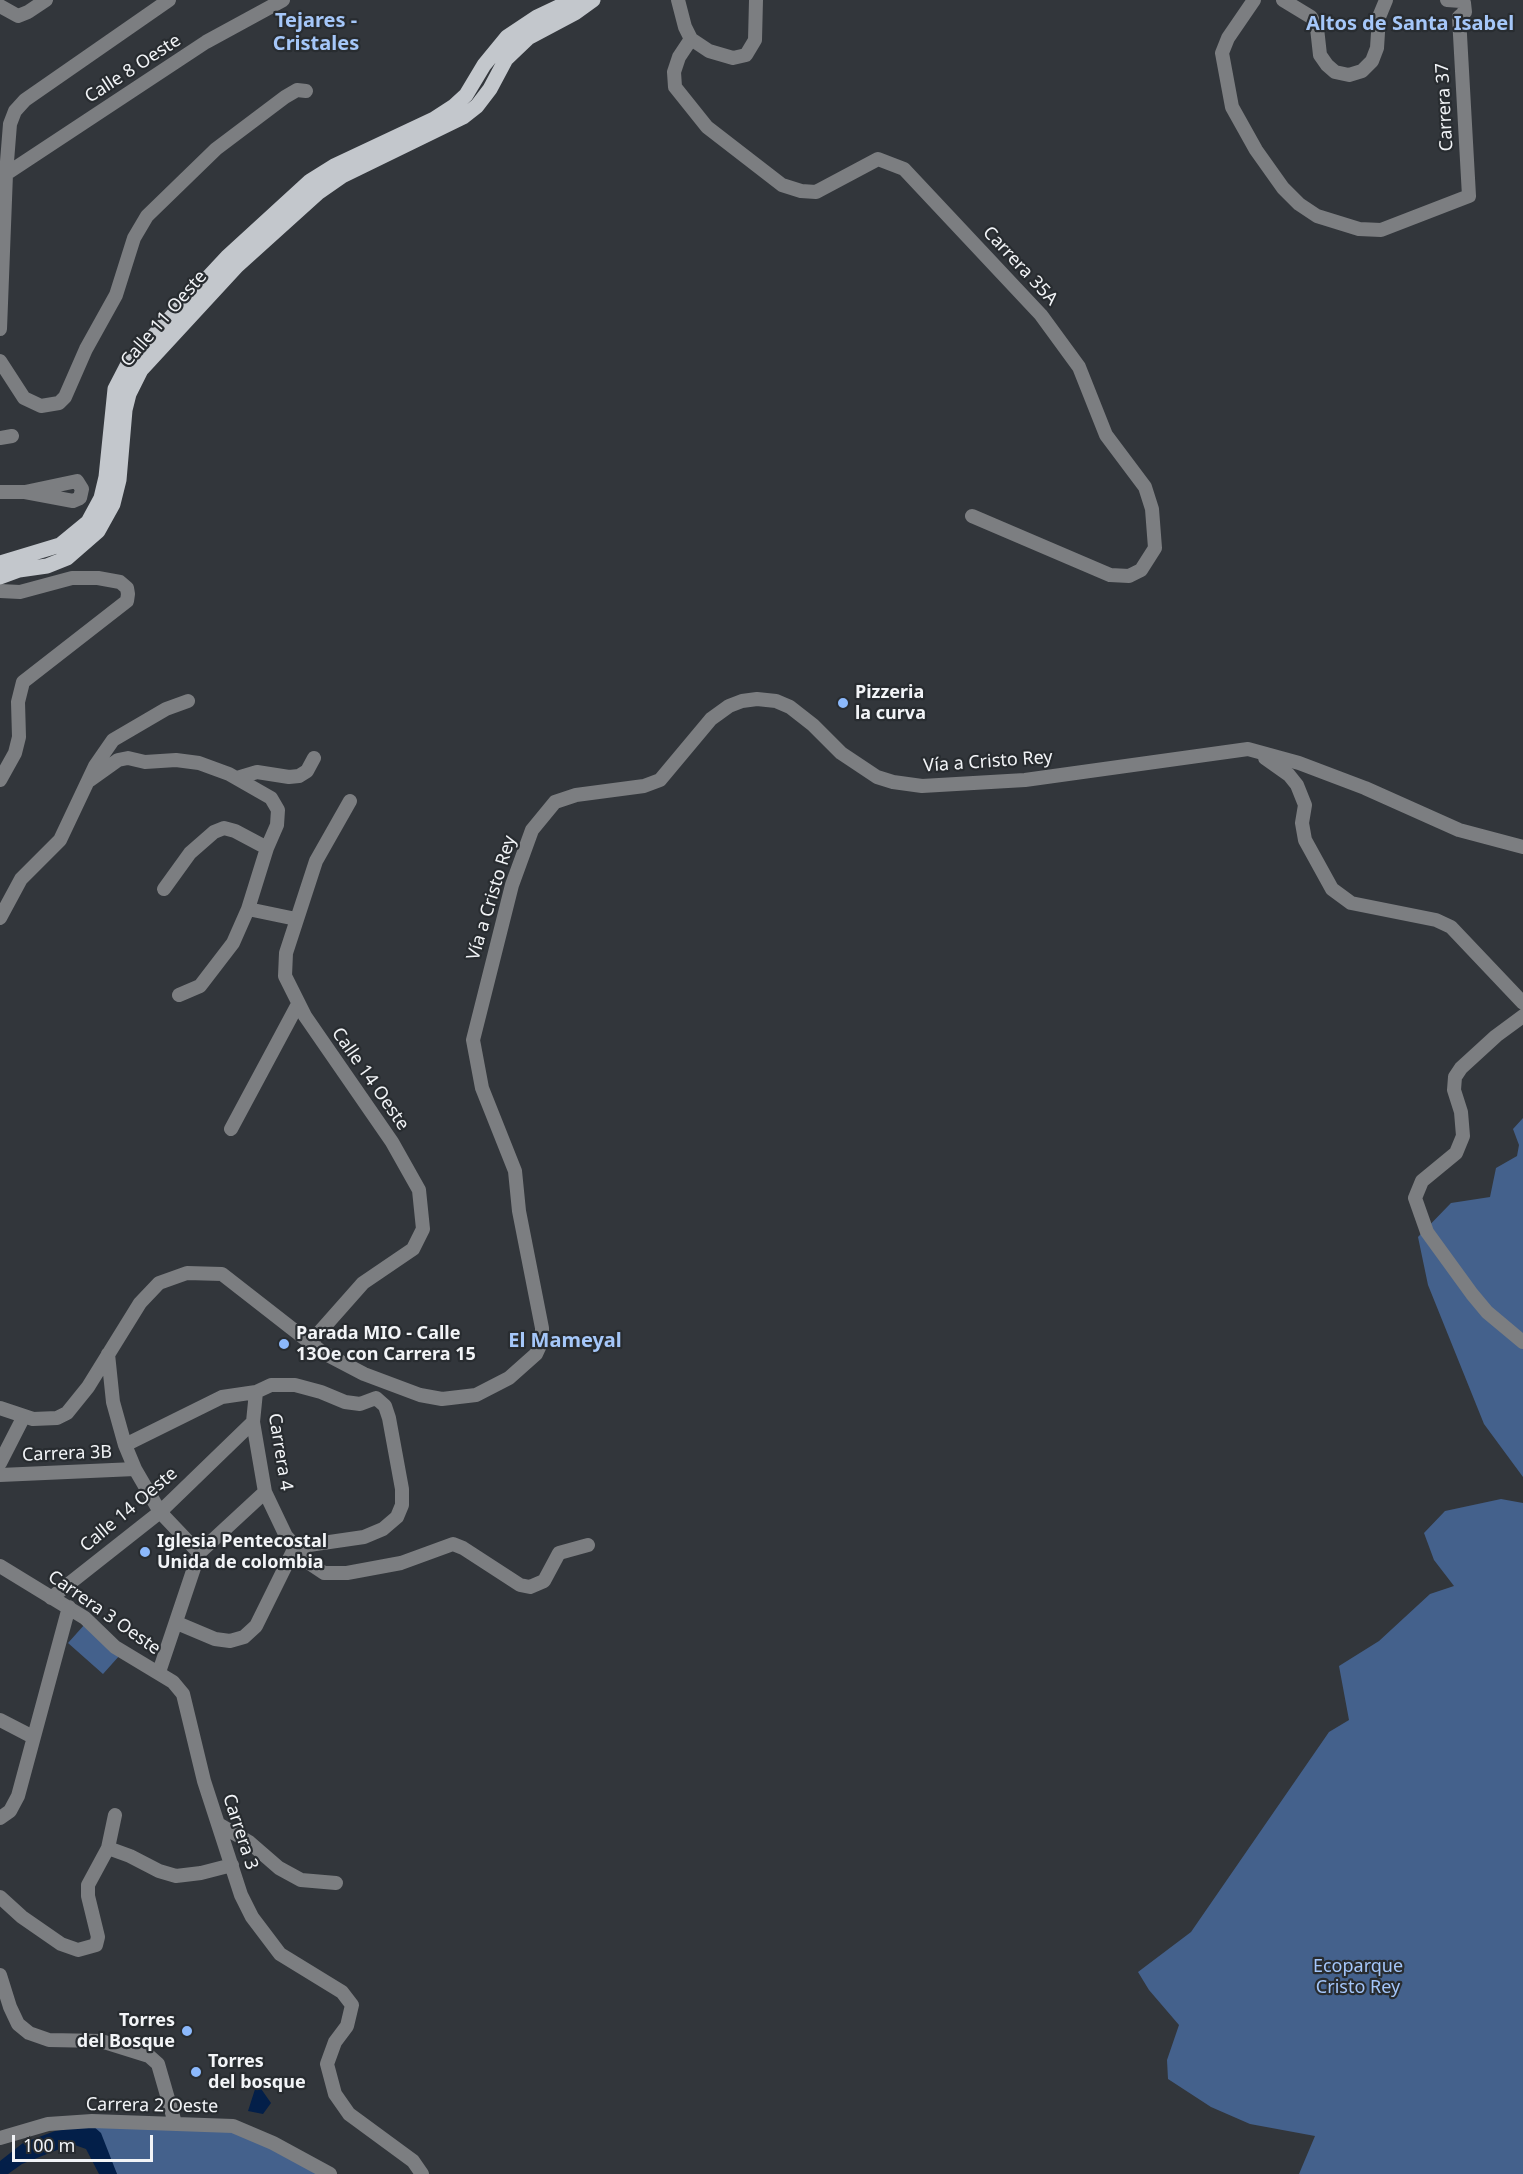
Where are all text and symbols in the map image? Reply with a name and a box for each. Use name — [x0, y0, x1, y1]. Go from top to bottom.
district label: Tejares - Cristales — [273, 9, 359, 56]
district label: Altos de Santa Isabel — [1306, 12, 1514, 36]
street label: Calle 8 Oeste — [81, 30, 185, 108]
street label: Carrera 37 — [1432, 62, 1458, 152]
street label: Carrera 35A — [978, 222, 1062, 310]
street label: Calle 11 Oeste — [116, 267, 212, 371]
place label: Pizzeria la curva — [855, 682, 926, 724]
marker: Pizzeria la curva — [836, 696, 850, 710]
street label: Vía a Cristo Rey — [923, 747, 1053, 777]
street label: Vía a Cristo Rey — [463, 833, 521, 963]
street label: Calle 14 Oeste — [327, 1024, 413, 1134]
place label: Parada MIO - Calle 13Oe con Carrera 15 — [296, 1323, 476, 1366]
district label: El Mameyal — [508, 1329, 622, 1353]
marker: Parada MIO - Calle 13Oe con Carrera 15 — [277, 1337, 291, 1351]
street label: Carrera 4 — [263, 1412, 297, 1492]
street label: Carrera 3B — [22, 1442, 112, 1466]
street label: Calle 14 Oeste — [76, 1463, 182, 1557]
place label: Iglesia Pentecostal Unida de colombia — [157, 1531, 327, 1574]
marker: Iglesia Pentecostal Unida de colombia — [138, 1545, 152, 1559]
street label: Carrera 3 Oeste — [44, 1566, 164, 1660]
street label: Carrera 3 — [218, 1791, 262, 1873]
park label: Ecoparque Cristo Rey — [1313, 1956, 1403, 1998]
place label: Torres del Bosque — [77, 2010, 175, 2052]
marker: Torres del Bosque — [180, 2024, 194, 2038]
place label: Torres del bosque — [208, 2051, 306, 2094]
marker: Torres del bosque — [189, 2065, 203, 2079]
street label: Carrera 2 Oeste — [86, 2094, 218, 2118]
scale bar — [15, 2123, 156, 2161]
text: 100 m — [23, 2133, 75, 2157]

